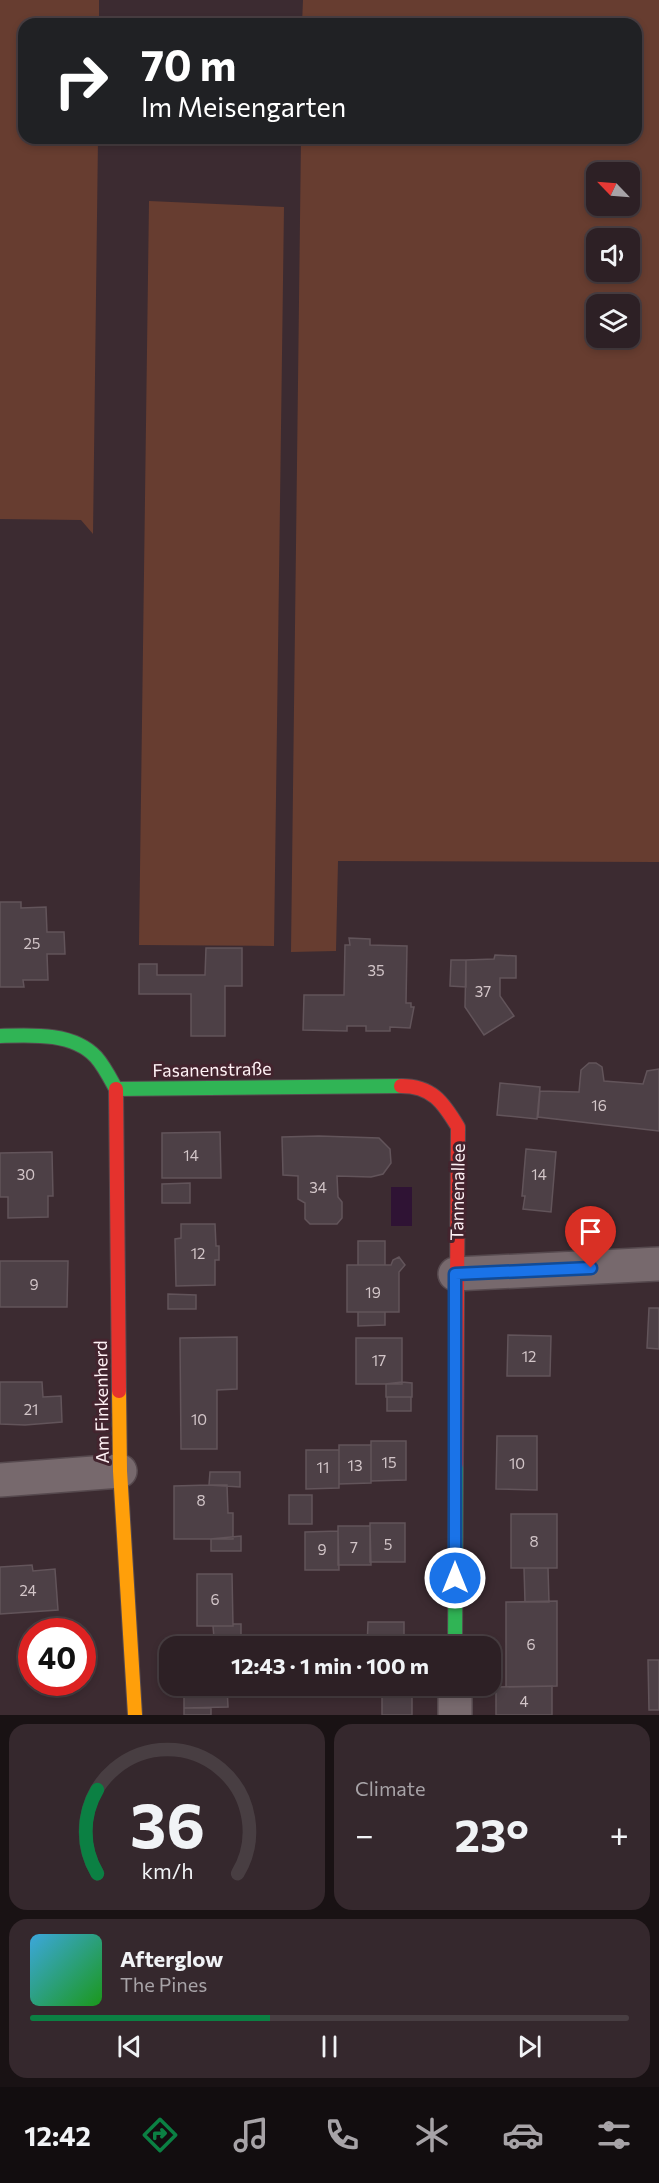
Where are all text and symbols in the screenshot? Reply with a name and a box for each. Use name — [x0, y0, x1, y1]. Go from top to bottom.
text: 70 m — [141, 38, 236, 90]
icon: right — [42, 42, 120, 120]
text: Im Meisengarten — [141, 90, 346, 123]
north arrow — [586, 162, 640, 216]
map controls — [586, 162, 640, 348]
button: sound — [586, 228, 640, 282]
button: layers — [586, 294, 640, 348]
house number: 25 — [24, 934, 40, 952]
house number: 35 — [367, 961, 385, 979]
house number: 37 — [475, 982, 491, 1000]
street label: Fasanenstraße — [152, 1057, 272, 1081]
house number: 16 — [591, 1096, 607, 1114]
street label: Tannenallee — [445, 1143, 469, 1241]
house number: 14 — [183, 1146, 199, 1164]
house number: 30 — [17, 1165, 35, 1183]
house number: 14 — [531, 1165, 547, 1183]
house number: 34 — [309, 1178, 327, 1196]
pin — [565, 1206, 616, 1268]
icon: arrive — [574, 1215, 607, 1248]
house number: 12 — [191, 1244, 205, 1262]
house number: 9 — [29, 1275, 39, 1293]
house number: 19 — [365, 1283, 381, 1301]
street label: Am Finkenherd — [89, 1340, 113, 1464]
house number: 12 — [522, 1347, 536, 1365]
house number: 17 — [372, 1351, 386, 1369]
house number: 21 — [24, 1400, 38, 1418]
house number: 10 — [191, 1410, 207, 1428]
house number: 15 — [381, 1453, 397, 1471]
house number: 10 — [509, 1454, 525, 1472]
house number: 13 — [348, 1456, 362, 1474]
house number: 11 — [317, 1458, 329, 1476]
house number: 8 — [196, 1491, 206, 1509]
house number: 8 — [529, 1532, 539, 1550]
house number: 5 — [384, 1535, 392, 1553]
house number: 7 — [350, 1538, 358, 1556]
house number: 9 — [317, 1540, 327, 1558]
position arrow — [423, 1546, 487, 1610]
house number: 24 — [19, 1581, 37, 1599]
house number: 6 — [210, 1590, 220, 1608]
speed limit sign: 40 — [18, 1618, 96, 1696]
house number: 6 — [526, 1635, 536, 1653]
text: 12:43 · 1 min · 100 m — [231, 1652, 429, 1679]
house number: 4 — [520, 1692, 529, 1710]
text: Climate — [355, 1776, 425, 1800]
text: 36 — [130, 1785, 204, 1861]
text: 23° — [455, 1806, 529, 1861]
text: − — [355, 1813, 374, 1854]
text: + — [610, 1813, 629, 1854]
text: km/h — [141, 1857, 193, 1883]
text: Afterglow — [120, 1945, 223, 1972]
text: The Pines — [120, 1972, 207, 1996]
icon: previous — [113, 2030, 146, 2063]
icon: pause — [313, 2030, 346, 2063]
icon: next — [513, 2030, 546, 2063]
icon: directions — [139, 2114, 181, 2156]
icon: music — [230, 2114, 272, 2156]
icon: phone — [321, 2114, 363, 2156]
icon: climate — [411, 2114, 453, 2156]
icon: car — [502, 2114, 544, 2156]
icon: filters — [593, 2114, 635, 2156]
text: 12:42 — [24, 2119, 91, 2152]

